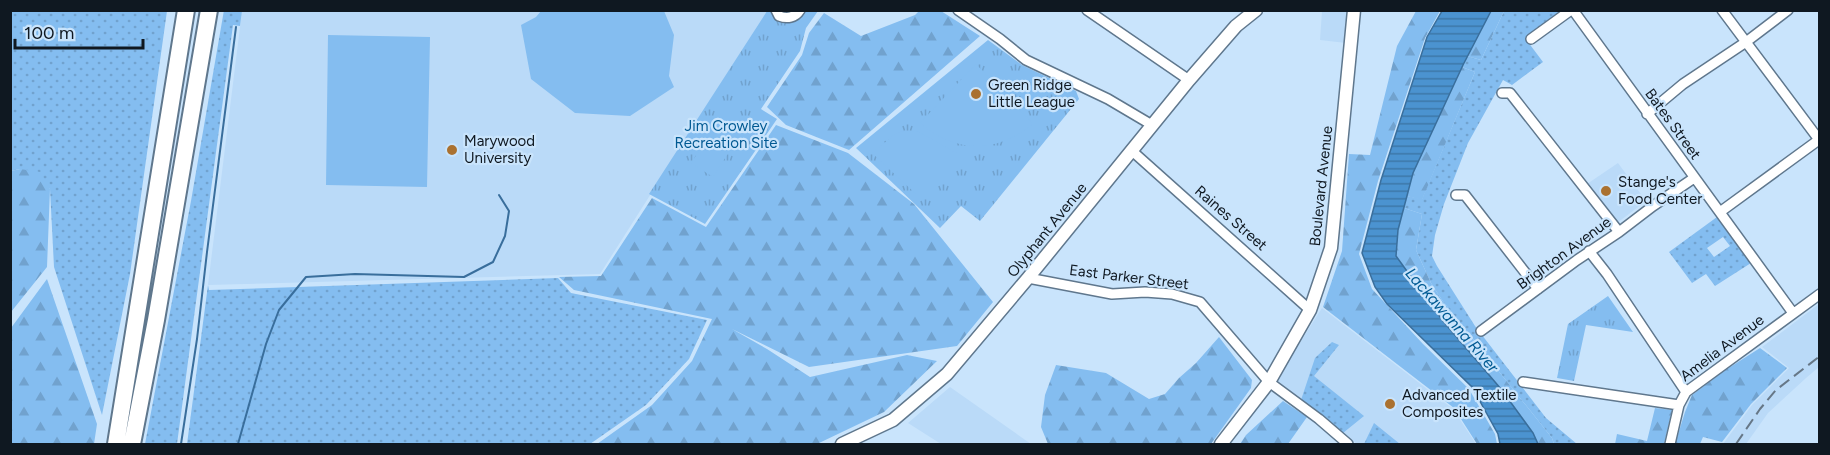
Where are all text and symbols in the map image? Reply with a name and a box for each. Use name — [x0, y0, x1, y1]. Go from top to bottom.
scale bar — [15, 12, 142, 50]
text: 100 m — [24, 22, 74, 44]
place label: Green Ridge Little League — [988, 76, 1075, 111]
street label: Bates Street — [1641, 85, 1705, 163]
marker: Green Ridge Little League — [969, 87, 983, 101]
park label: Jim Crowley Recreation Site — [674, 117, 778, 152]
street label: Boulevard Avenue — [1306, 125, 1336, 247]
place label: Marywood University — [464, 132, 535, 167]
marker: Marywood University — [445, 143, 459, 157]
place label: Stange's Food Center — [1618, 173, 1702, 208]
street label: Olyphant Avenue — [1003, 179, 1091, 281]
street label: Raines Street — [1191, 182, 1271, 254]
marker: Stange's Food Center — [1599, 184, 1613, 198]
street label: Brighton Avenue — [1513, 213, 1615, 293]
street label: East Parker Street — [1068, 261, 1190, 293]
water label: Lackawanna River — [1401, 264, 1503, 377]
street label: Amelia Avenue — [1677, 311, 1767, 385]
place label: Advanced Textile Composites — [1402, 386, 1517, 421]
marker: Advanced Textile Composites — [1383, 397, 1397, 411]

